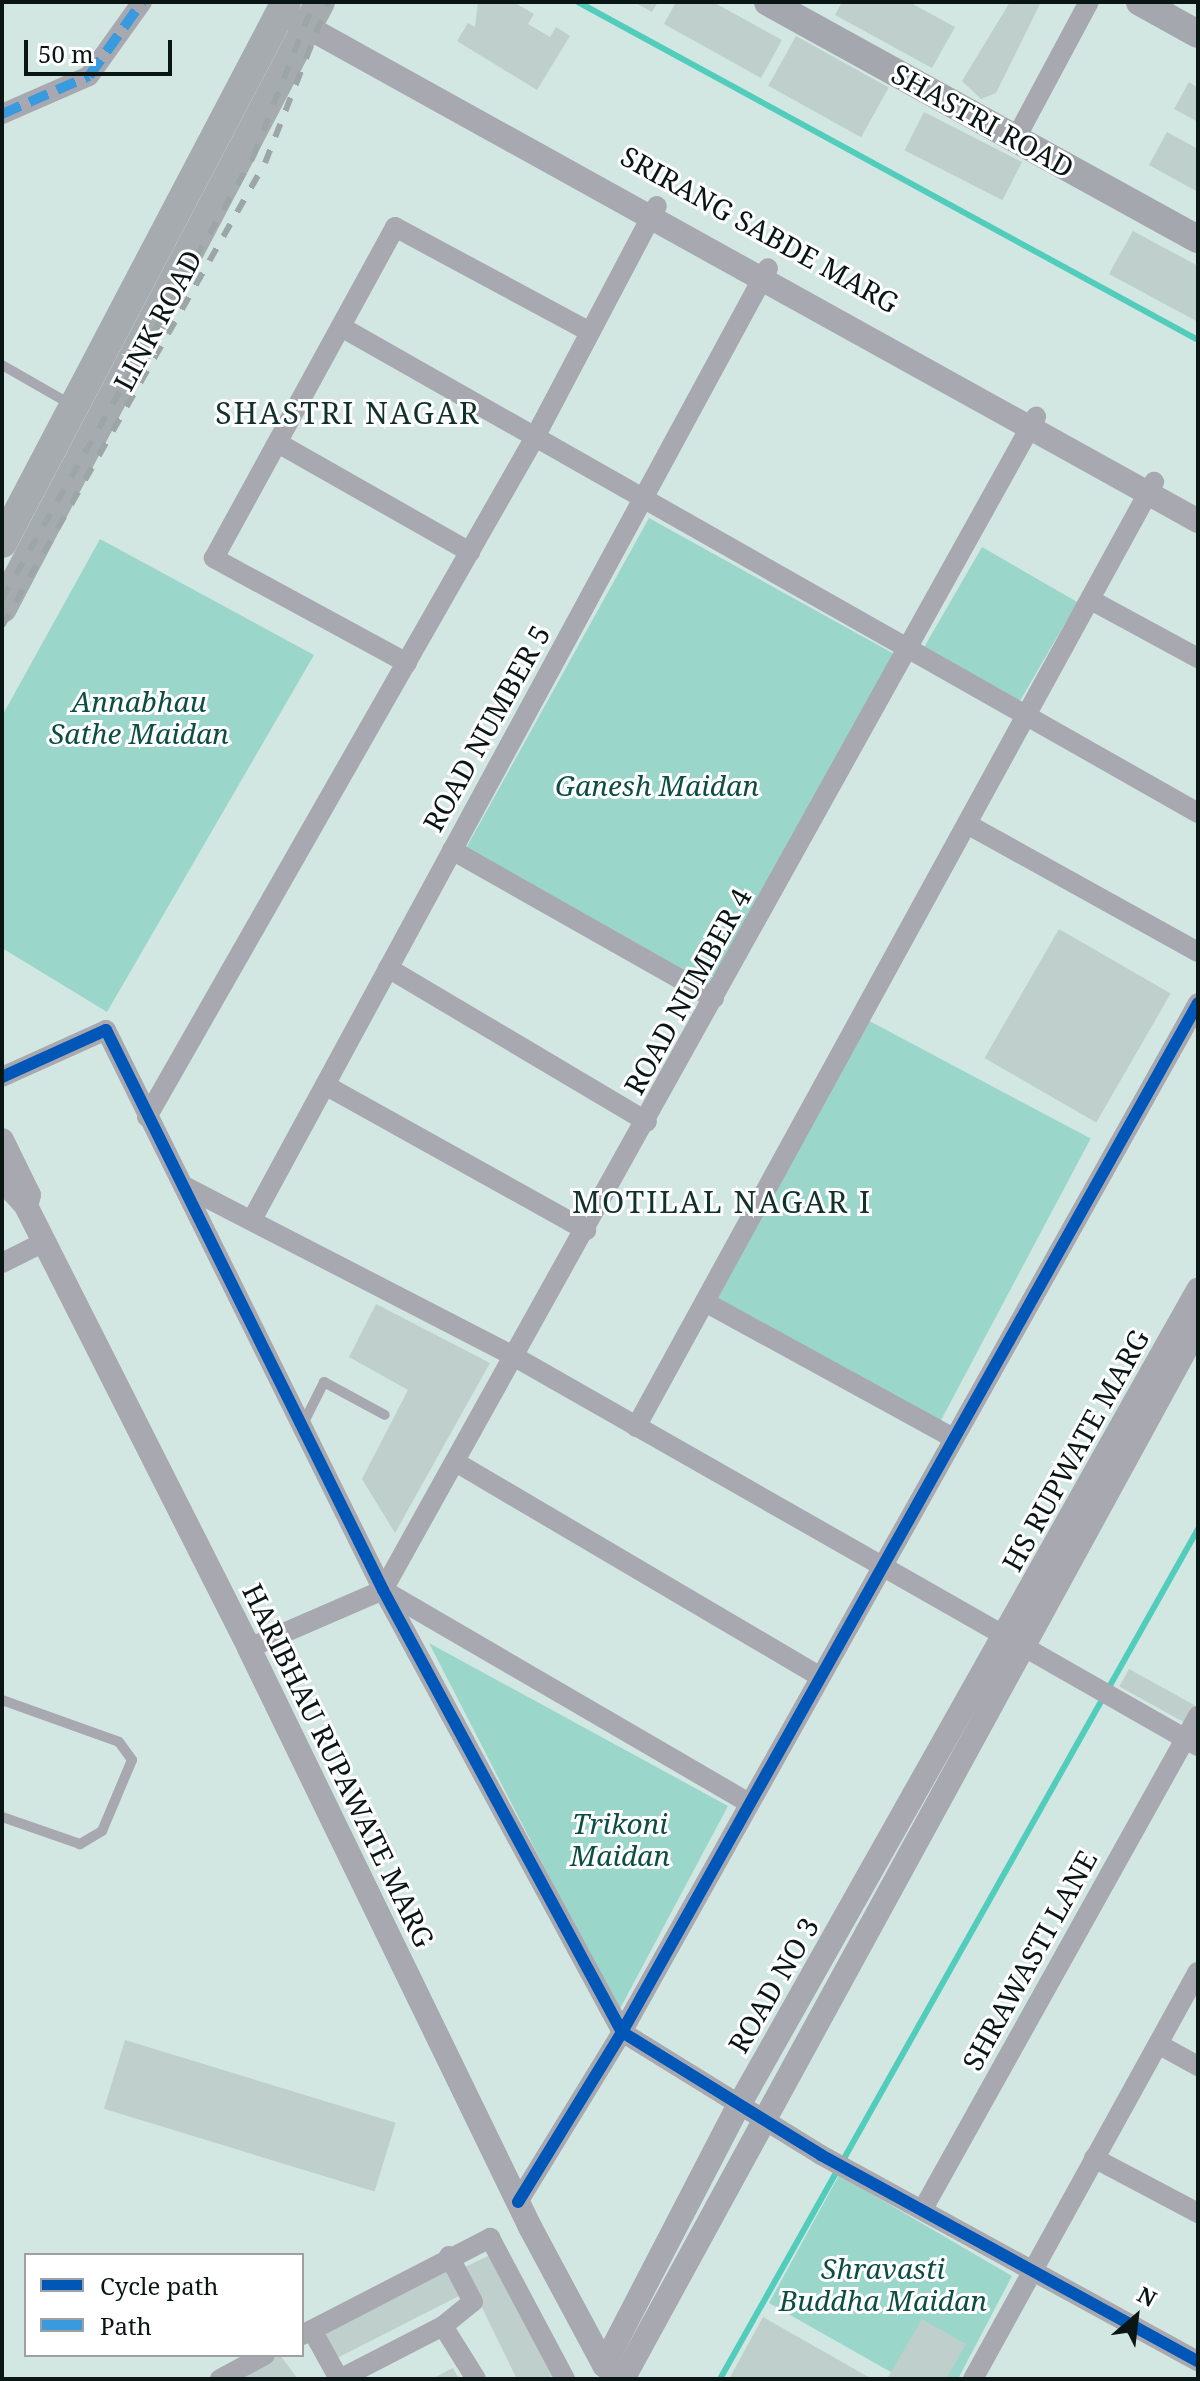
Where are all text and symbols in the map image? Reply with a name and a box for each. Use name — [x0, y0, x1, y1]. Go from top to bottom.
scale bar — [28, 24, 176, 74]
text: 50 m — [38, 37, 94, 70]
street label: SHASTRI ROAD — [886, 56, 1080, 184]
street label: SRIRANG SABDE MARG — [615, 139, 905, 319]
street label: LINK ROAD — [106, 244, 208, 396]
district label: SHASTRI NAGAR — [215, 395, 481, 431]
street label: ROAD NUMBER 5 — [416, 619, 556, 837]
park label: Annabhau Sathe Maidan — [49, 684, 229, 750]
park label: Ganesh Maidan — [555, 768, 759, 802]
street label: ROAD NUMBER 4 — [617, 882, 757, 1100]
district label: MOTILAL NAGAR I — [572, 1184, 872, 1220]
street label: HS RUPWATE MARG — [995, 1323, 1155, 1577]
street label: HARIBHAU RUPAWATE MARG — [236, 1578, 442, 1952]
park label: Trikoni Maidan — [570, 1806, 670, 1872]
street label: SHRAWASTI LANE — [955, 1844, 1103, 2076]
street label: ROAD NO 3 — [721, 1911, 825, 2059]
park label: Shravasti Buddha Maidan — [779, 2251, 987, 2317]
legend — [24, 2253, 304, 2357]
text: Cycle path — [100, 2269, 219, 2302]
north arrow — [1096, 2277, 1176, 2357]
text: N — [1133, 2278, 1162, 2313]
text: Path — [100, 2309, 152, 2342]

